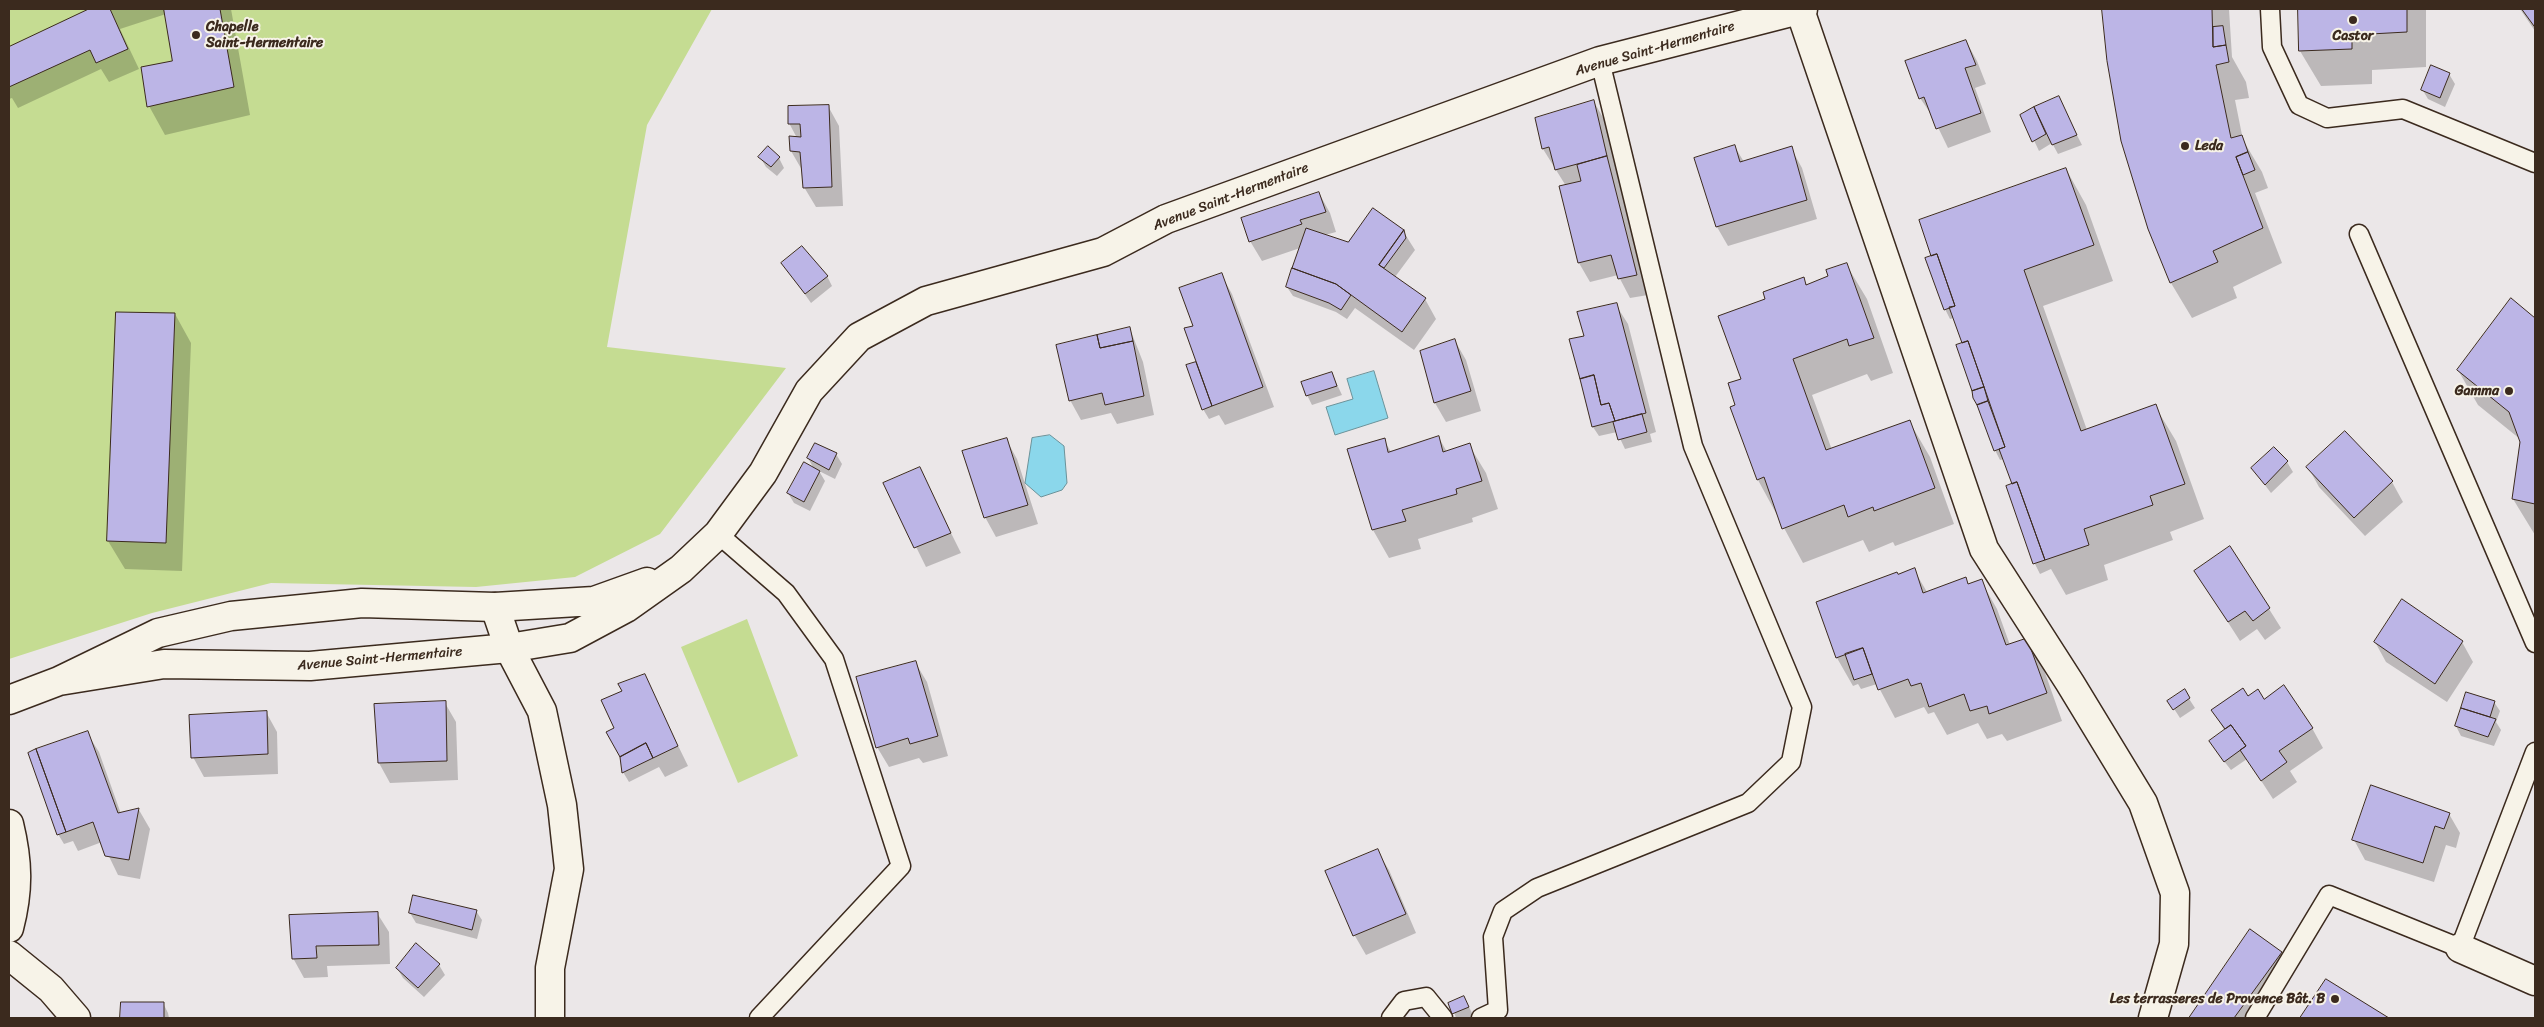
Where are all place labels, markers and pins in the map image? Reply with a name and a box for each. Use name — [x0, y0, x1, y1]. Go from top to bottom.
marker: Castor — [2347, 14, 2359, 26]
place label: Chapelle Saint-Hermentaire — [206, 19, 323, 52]
place label: Castor — [2332, 28, 2374, 44]
marker: Chapelle Saint-Hermentaire — [190, 29, 202, 41]
place label: Leda — [2195, 138, 2223, 154]
marker: Leda — [2179, 140, 2191, 152]
place label: Gamma — [2455, 383, 2499, 399]
marker: Gamma — [2503, 385, 2515, 397]
place label: Les terrasseres de Provence Bât. B — [2110, 991, 2325, 1007]
marker: Les terrasseres de Provence Bât. B — [2329, 993, 2341, 1005]

